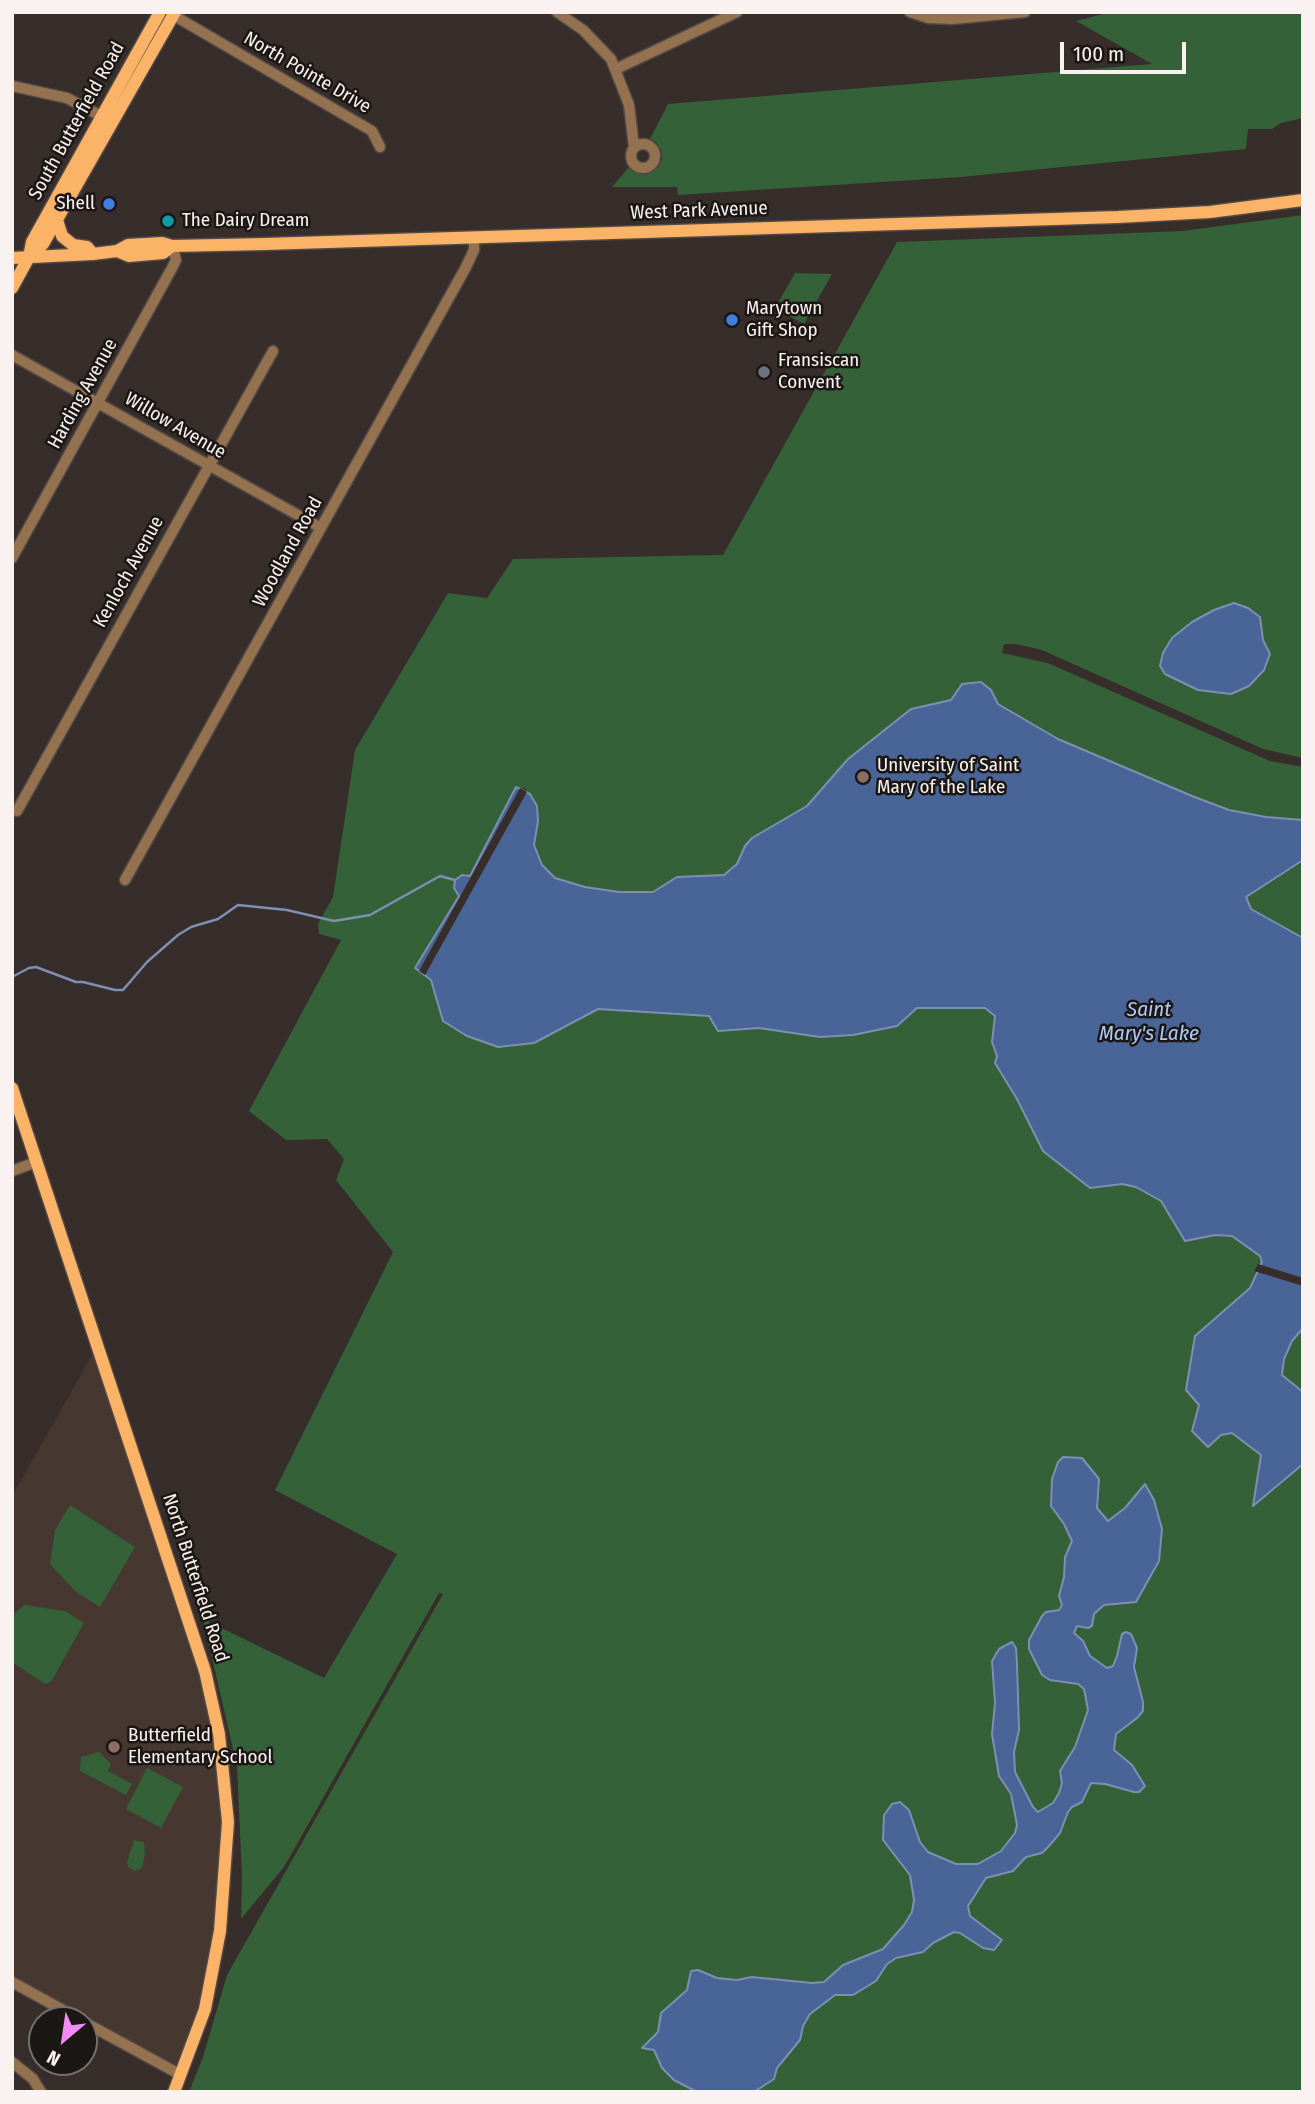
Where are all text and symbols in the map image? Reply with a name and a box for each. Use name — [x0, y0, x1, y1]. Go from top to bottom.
street label: North Pointe Drive — [239, 27, 375, 119]
scale bar — [1063, 28, 1189, 72]
street label: South Butterfield Road — [24, 38, 130, 204]
text: 100 m — [1073, 41, 1124, 67]
place label: Shell — [56, 193, 95, 215]
marker: Shell — [101, 196, 117, 212]
street label: West Park Avenue — [630, 197, 768, 225]
place label: The Dairy Dream — [182, 210, 309, 232]
marker: The Dairy Dream — [160, 213, 176, 229]
place label: Marytown Gift Shop — [746, 298, 822, 342]
marker: Marytown Gift Shop — [724, 312, 740, 328]
street label: Harding Avenue — [43, 335, 123, 453]
place label: Fransiscan Convent — [778, 350, 859, 394]
marker: Fransiscan Convent — [756, 364, 772, 380]
street label: Willow Avenue — [120, 388, 230, 464]
street label: Woodland Road — [248, 493, 328, 611]
street label: Kenloch Avenue — [89, 512, 169, 632]
place label: University of Saint Mary of the Lake — [877, 755, 1019, 799]
marker: University of Saint Mary of the Lake — [855, 769, 871, 785]
water label: Saint Mary's Lake — [1099, 997, 1199, 1047]
street label: North Butterfield Road — [157, 1491, 233, 1665]
place label: Butterfield Elementary School — [128, 1725, 273, 1769]
marker: Butterfield Elementary School — [106, 1739, 122, 1755]
north arrow — [28, 2006, 98, 2076]
text: N — [43, 2045, 64, 2071]

